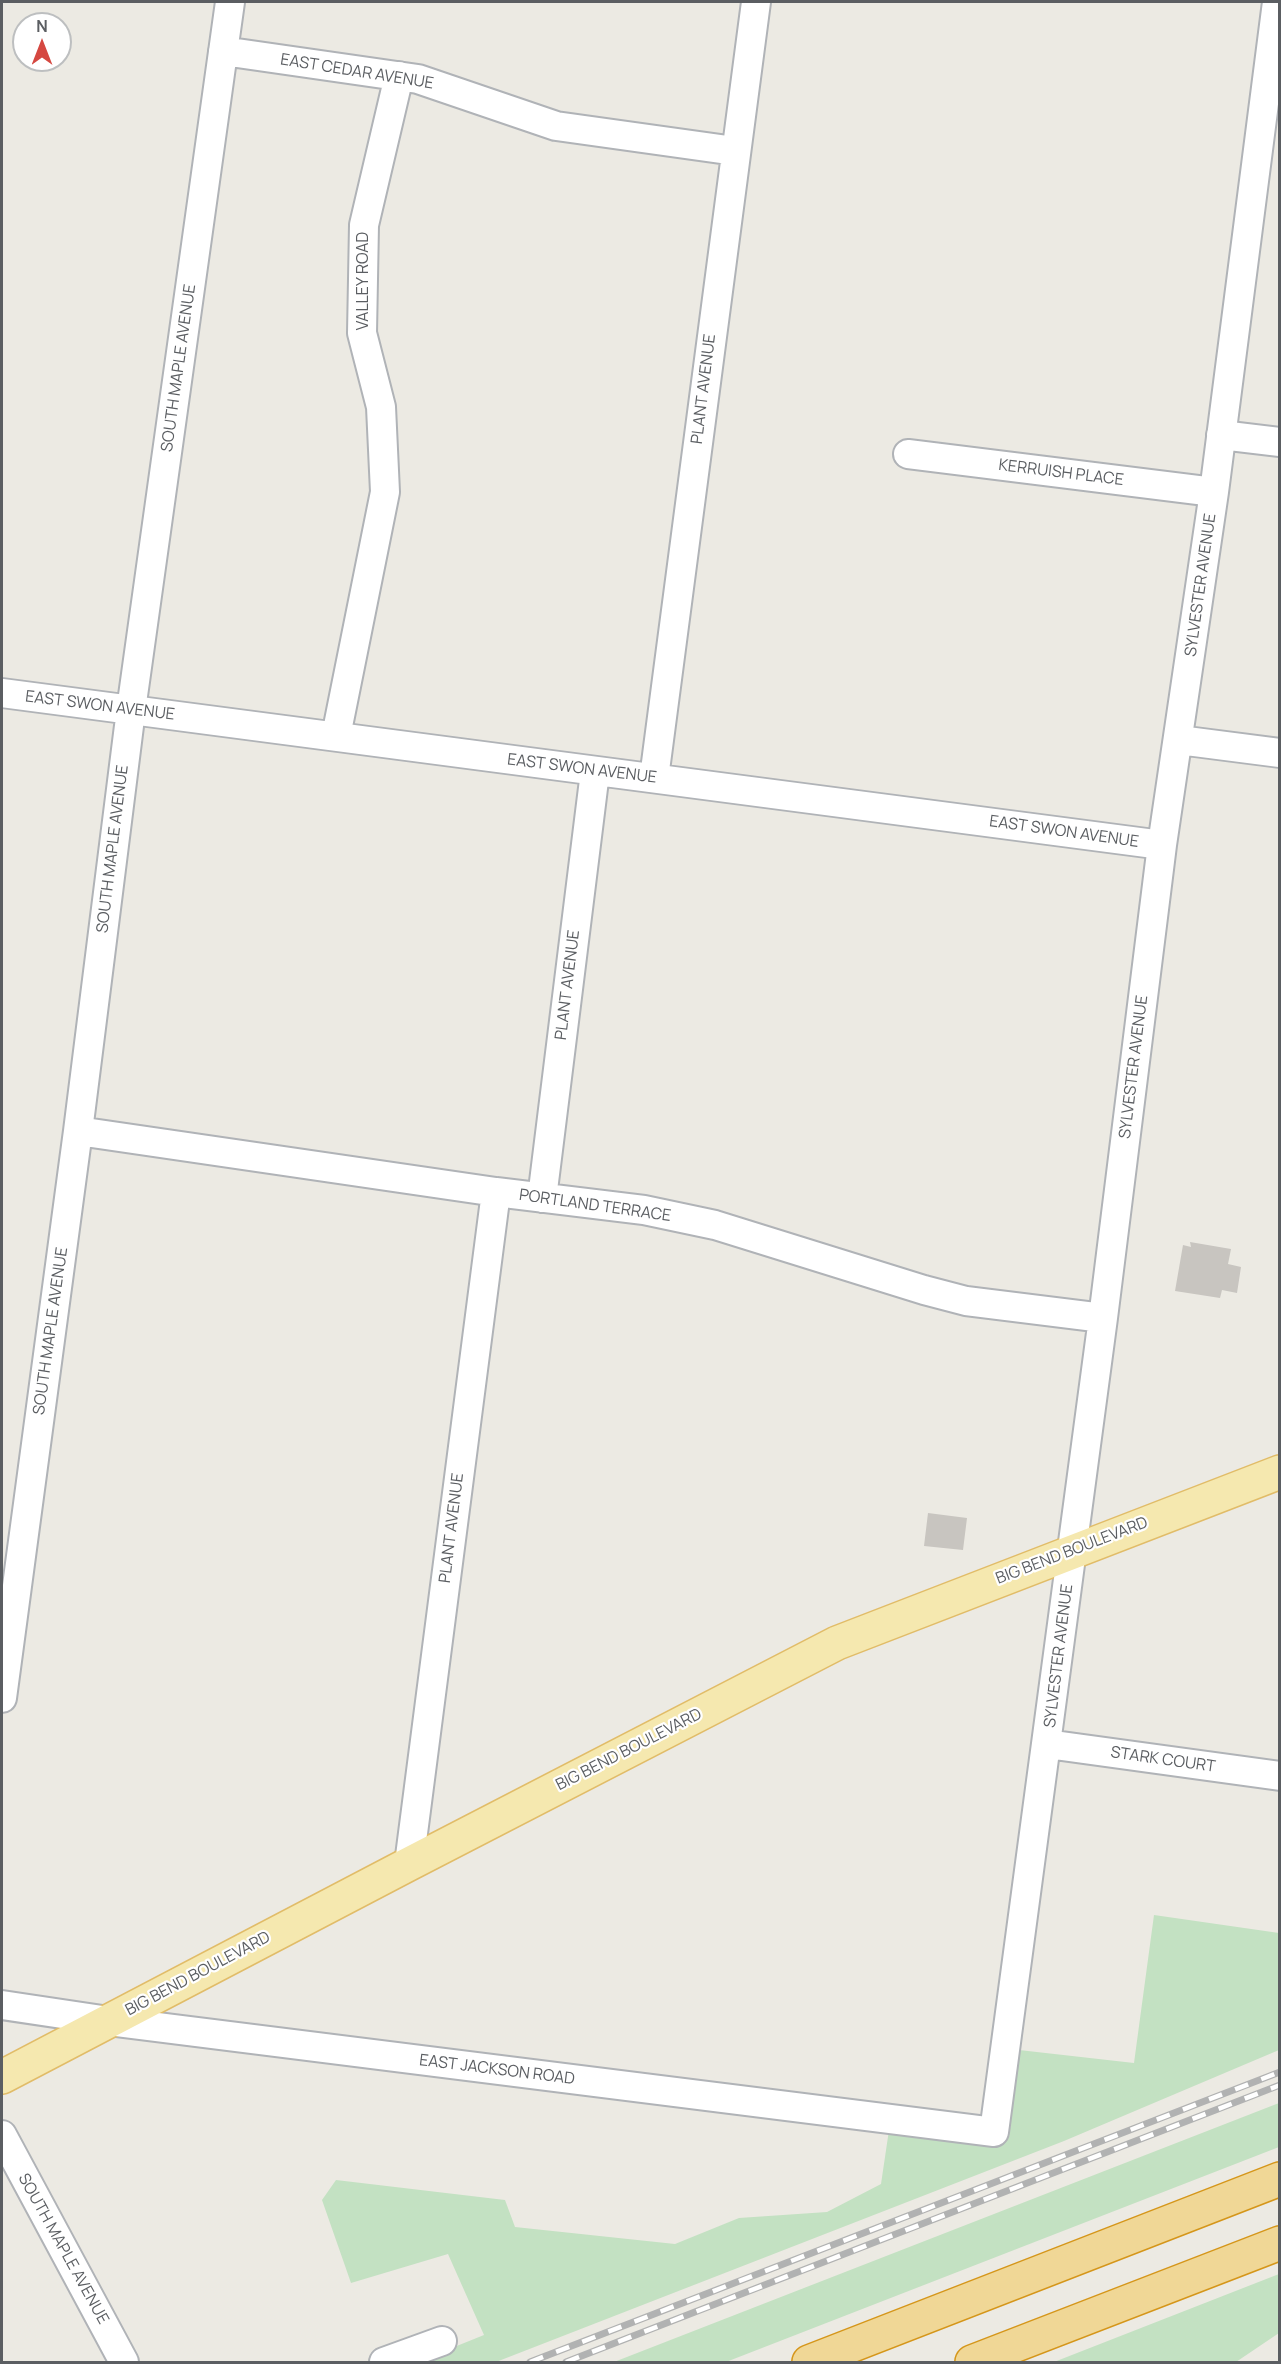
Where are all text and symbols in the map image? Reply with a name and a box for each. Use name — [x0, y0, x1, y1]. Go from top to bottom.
north arrow — [12, 12, 72, 72]
text: N — [36, 15, 48, 37]
street label: EAST CEDAR AVENUE — [279, 50, 435, 94]
street label: VALLEY ROAD — [354, 232, 374, 330]
street label: SOUTH MAPLE AVENUE — [158, 283, 200, 453]
street label: PLANT AVENUE — [688, 333, 720, 445]
street label: KERRUISH PLACE — [997, 456, 1125, 490]
street label: SYLVESTER AVENUE — [1181, 512, 1221, 658]
street label: EAST SWON AVENUE — [24, 687, 176, 725]
street label: EAST SWON AVENUE — [506, 750, 658, 788]
street label: SOUTH MAPLE AVENUE — [93, 764, 133, 934]
street label: EAST SWON AVENUE — [988, 812, 1140, 852]
street label: PLANT AVENUE — [552, 929, 584, 1041]
street label: SYLVESTER AVENUE — [1116, 994, 1152, 1140]
street label: PORTLAND TERRACE — [518, 1186, 672, 1226]
street label: SOUTH MAPLE AVENUE — [30, 1246, 72, 1416]
street label: PLANT AVENUE — [436, 1472, 468, 1584]
street label: BIG BEND BOULEVARD — [993, 1513, 1151, 1589]
street label: SYLVESTER AVENUE — [1041, 1583, 1077, 1729]
street label: BIG BEND BOULEVARD — [553, 1705, 705, 1795]
street label: STARK COURT — [1109, 1743, 1217, 1777]
street label: BIG BEND BOULEVARD — [122, 1928, 274, 2020]
street label: EAST JACKSON ROAD — [418, 2051, 576, 2089]
street label: SOUTH MAPLE AVENUE — [14, 2170, 112, 2328]

